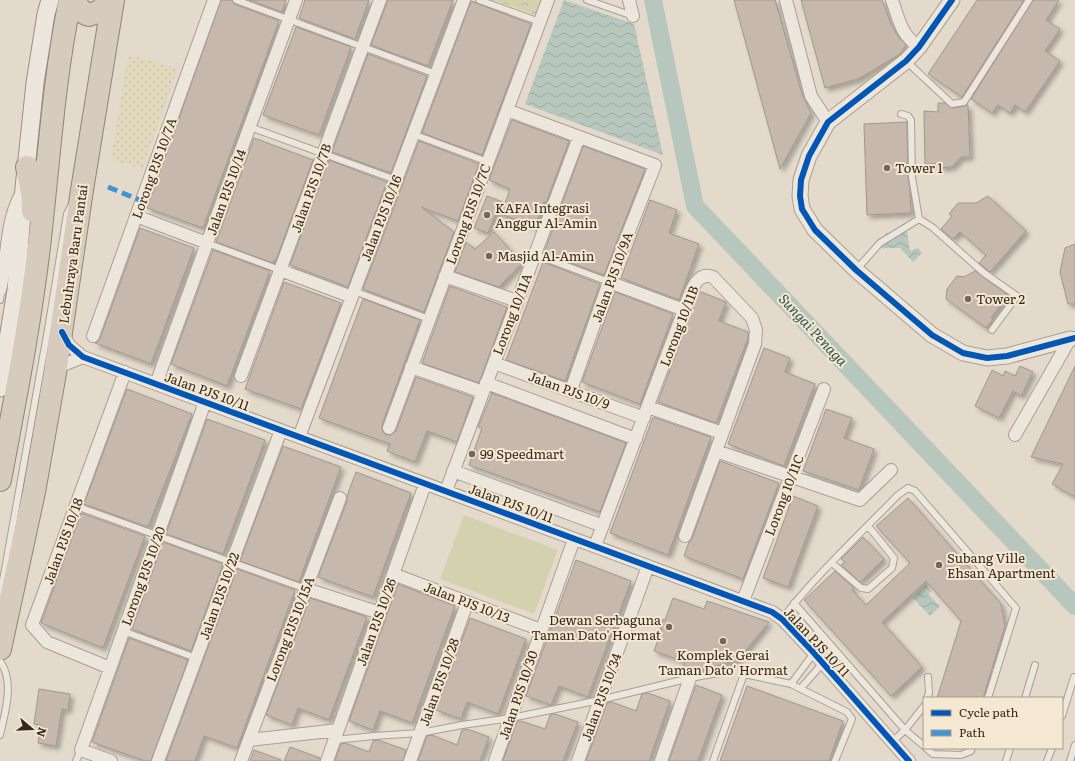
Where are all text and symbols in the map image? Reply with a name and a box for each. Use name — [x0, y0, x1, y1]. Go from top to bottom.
street label: Lorong PJS 10/7A — [126, 114, 181, 221]
street label: Jalan PJS 10/7B — [286, 140, 336, 235]
street label: Jalan PJS 10/14 — [201, 146, 250, 238]
place label: Tower 1 — [895, 158, 943, 177]
street label: Lorong PJS 10/7C — [441, 161, 495, 267]
marker: Tower 1 — [882, 163, 892, 173]
street label: Jalan PJS 10/16 — [355, 172, 406, 264]
street label: Lebuhraya Baru Pantai — [53, 182, 92, 325]
place label: KAFA Integrasi Anggur Al-Amin — [495, 198, 598, 232]
marker: KAFA Integrasi Anggur Al-Amin — [482, 210, 492, 220]
street label: Jalan PJS 10/9A — [586, 229, 637, 325]
place label: Masjid Al-Amin — [497, 246, 595, 265]
marker: Masjid Al-Amin — [484, 251, 494, 261]
street label: Lorong 10/11A — [487, 270, 536, 357]
street label: Lorong 10/11B — [654, 282, 703, 369]
water label: Sungai Penaga — [775, 289, 853, 370]
place label: Tower 2 — [976, 289, 1026, 308]
marker: Tower 2 — [963, 294, 973, 304]
street label: Jalan PJS 10/11 — [162, 366, 252, 415]
street label: Jalan PJS 10/9 — [526, 366, 613, 413]
place label: 99 Speedmart — [480, 444, 565, 463]
marker: 99 Speedmart — [467, 449, 477, 459]
street label: Lorong 10/11C — [759, 451, 808, 538]
street label: Jalan PJS 10/11 — [466, 478, 556, 527]
street label: Jalan PJS 10/18 — [38, 495, 87, 587]
street label: Lorong PJS 10/20 — [116, 523, 169, 628]
place label: Subang Ville Ehsan Apartment — [947, 548, 1056, 582]
street label: Jalan PJS 10/22 — [194, 549, 243, 642]
marker: Subang Ville Ehsan Apartment — [934, 560, 944, 570]
street label: Lorong PJS 10/15A — [261, 573, 319, 684]
street label: Jalan PJS 10/26 — [351, 575, 400, 668]
street label: Jalan PJS 10/13 — [421, 576, 513, 627]
street label: Jalan PJS 10/11 — [780, 603, 855, 681]
place label: Dewan Serbaguna Taman Dato' Hormat — [531, 610, 662, 644]
marker: Dewan Serbaguna Taman Dato' Hormat — [664, 622, 674, 632]
street label: Jalan PJS 10/28 — [414, 635, 463, 728]
marker: Komplek Gerai Taman Dato' Hormat — [718, 636, 728, 646]
place label: Komplek Gerai Taman Dato' Hormat — [658, 645, 789, 679]
street label: Jalan PJS 10/30 — [493, 647, 542, 742]
street label: Jalan PJS 10/34 — [576, 650, 625, 744]
legend — [923, 697, 1063, 749]
text: Cycle path — [959, 703, 1019, 721]
north arrow — [12, 709, 52, 749]
text: Path — [959, 723, 985, 741]
text: N — [33, 726, 51, 740]

